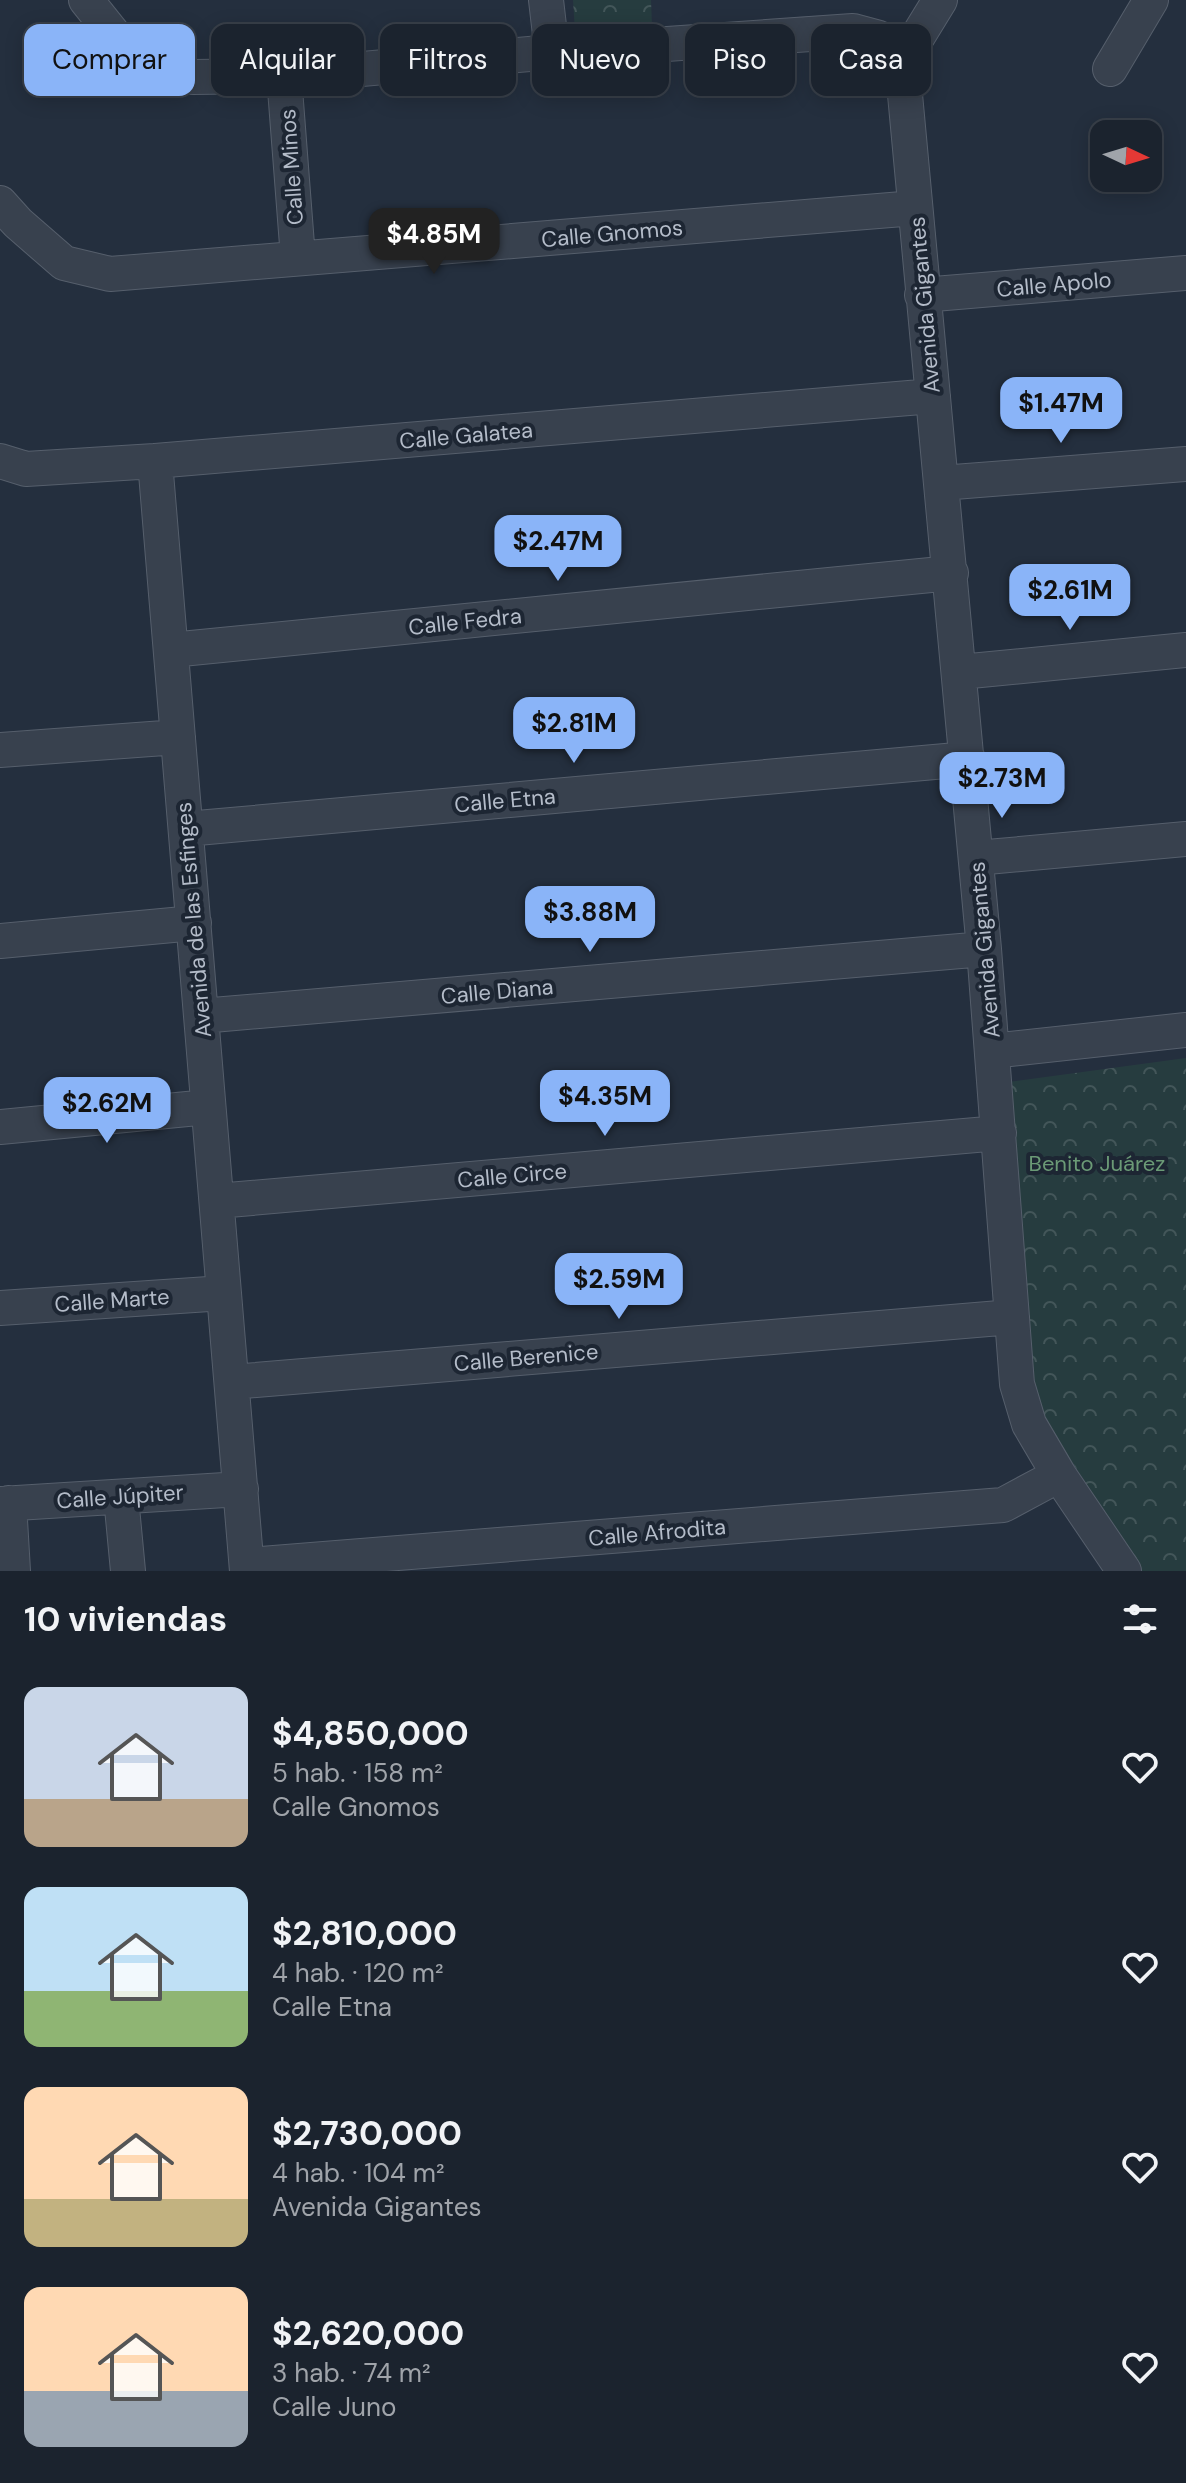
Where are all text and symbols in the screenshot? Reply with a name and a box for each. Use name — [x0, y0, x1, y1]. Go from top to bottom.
chip: Comprar — [24, 24, 195, 96]
chip: Alquilar — [211, 24, 364, 96]
chip: Filtros — [380, 24, 516, 96]
chip: Nuevo — [532, 24, 669, 96]
chip: Piso — [685, 24, 795, 96]
chip: Casa — [811, 24, 931, 96]
street label: Calle Minos — [273, 108, 310, 226]
north arrow — [1090, 120, 1162, 192]
map controls — [1090, 120, 1162, 192]
pin: $4.85M — [369, 208, 499, 276]
street label: Calle Gnomos — [540, 213, 684, 254]
street label: Avenida Gigantes — [902, 215, 947, 395]
text: $4.85M — [387, 217, 481, 251]
street label: Calle Apolo — [995, 265, 1113, 304]
pin: $1.47M — [996, 377, 1126, 445]
text: $1.47M — [1018, 386, 1104, 420]
street label: Calle Galatea — [398, 415, 534, 456]
pin: $2.47M — [493, 515, 623, 583]
text: $2.47M — [512, 524, 604, 558]
pin: $2.61M — [1005, 564, 1135, 632]
text: $2.61M — [1027, 573, 1113, 607]
street label: Calle Fedra — [407, 601, 523, 642]
pin: $2.81M — [509, 697, 639, 765]
text: $2.81M — [531, 706, 617, 740]
pin: $2.73M — [937, 752, 1067, 820]
text: $2.73M — [958, 761, 1046, 795]
street label: Calle Etna — [453, 782, 557, 819]
street label: Avenida de las Esfinges — [169, 801, 218, 1039]
street label: Avenida Gigantes — [962, 860, 1007, 1040]
pin: $3.88M — [525, 886, 655, 954]
text: $3.88M — [543, 895, 637, 929]
street label: Calle Diana — [440, 972, 555, 1011]
pin: $4.35M — [540, 1070, 670, 1138]
pin: $2.62M — [42, 1077, 172, 1145]
text: $4.35M — [558, 1079, 652, 1113]
text: $2.62M — [62, 1086, 152, 1120]
park label: Benito Juárez — [1029, 1149, 1165, 1178]
street label: Calle Circe — [456, 1156, 568, 1195]
pin: $2.59M — [554, 1253, 684, 1321]
text: $2.59M — [573, 1262, 665, 1296]
street label: Calle Marte — [53, 1282, 171, 1319]
street label: Calle Berenice — [453, 1337, 599, 1378]
street label: Calle Júpiter — [55, 1478, 185, 1515]
street label: Calle Afrodita — [587, 1512, 727, 1553]
text: 10 viviendas — [24, 1597, 227, 1642]
icon: filters — [1118, 1597, 1162, 1641]
text: $4,850,000 — [272, 1711, 469, 1756]
icon: home — [88, 1719, 184, 1815]
icon: heart — [1118, 1745, 1162, 1789]
text: 5 hab. · 158 m² — [272, 1756, 443, 1790]
text: Calle Gnomos — [272, 1790, 440, 1824]
text: $2,810,000 — [272, 1911, 457, 1956]
icon: home — [88, 1919, 184, 2015]
icon: heart — [1118, 1945, 1162, 1989]
text: 4 hab. · 120 m² — [272, 1956, 443, 1990]
text: Calle Etna — [272, 1990, 392, 2024]
text: $2,730,000 — [272, 2111, 462, 2156]
icon: home — [88, 2119, 184, 2215]
icon: heart — [1118, 2145, 1162, 2189]
text: 4 hab. · 104 m² — [272, 2156, 445, 2190]
text: Avenida Gigantes — [272, 2190, 481, 2224]
text: $2,620,000 — [272, 2311, 464, 2356]
icon: home — [88, 2319, 184, 2415]
icon: heart — [1118, 2345, 1162, 2389]
text: 3 hab. · 74 m² — [272, 2356, 431, 2390]
text: Calle Juno — [272, 2390, 396, 2424]

